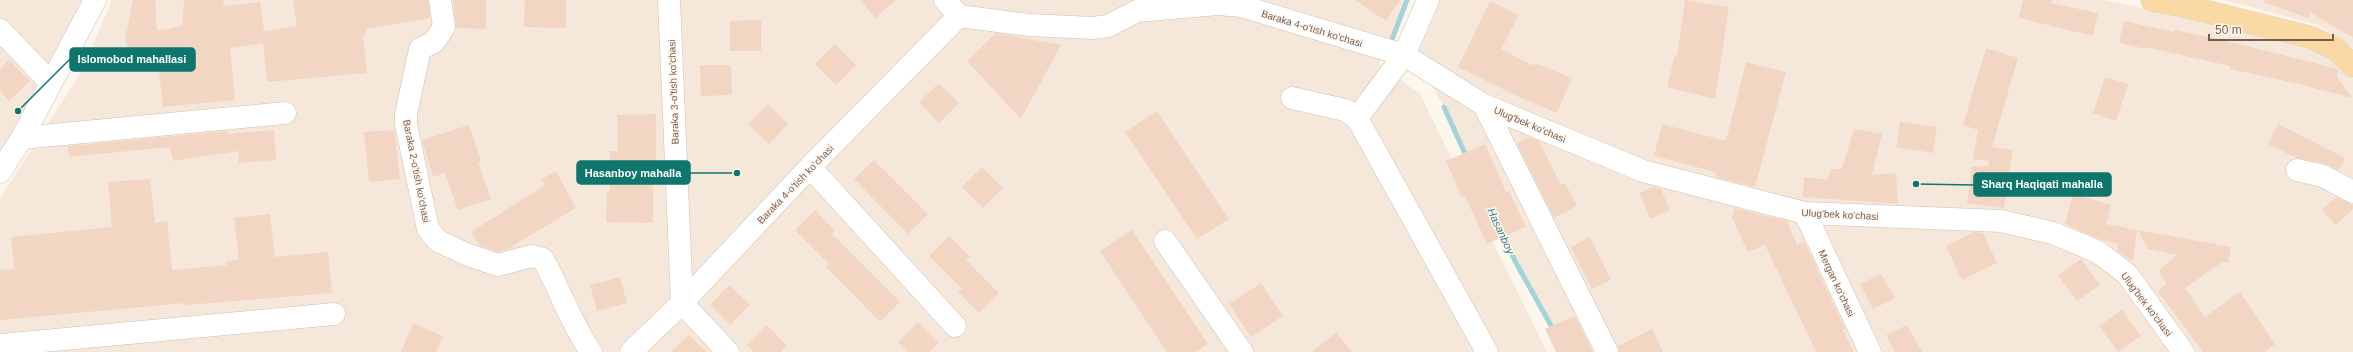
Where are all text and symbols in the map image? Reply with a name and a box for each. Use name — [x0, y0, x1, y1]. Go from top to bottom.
street label: Baraka 4-o'tish ko'chasi — [1260, 8, 1364, 49]
scale bar — [2209, 16, 2333, 42]
text: 50 m — [2215, 23, 2242, 37]
street label: Baraka 3-o'tish ko'chasi — [666, 39, 681, 145]
callout: Islomobod mahallasi — [70, 48, 195, 71]
text: Islomobod mahallasi — [78, 53, 186, 65]
street label: Ulug'bek ko'chasi — [1492, 104, 1567, 145]
street label: Baraka 2-o'tish ko'chasi — [401, 119, 432, 224]
street label: Baraka 4-o'tish ko'chasi — [755, 143, 836, 226]
callout: Hasanboy mahalla — [577, 161, 690, 184]
text: Hasanboy mahalla — [585, 167, 682, 179]
callout: Sharq Haqiqati mahalla — [1974, 173, 2111, 196]
text: Sharq Haqiqati mahalla — [1981, 178, 2104, 190]
water label: Hasanboy — [1485, 206, 1518, 257]
street label: Ulug'bek ko'chasi — [1801, 207, 1879, 222]
street label: Mergan ko'chasi — [1816, 248, 1857, 318]
street label: Ulug'bek ko'chasi — [2119, 270, 2174, 338]

